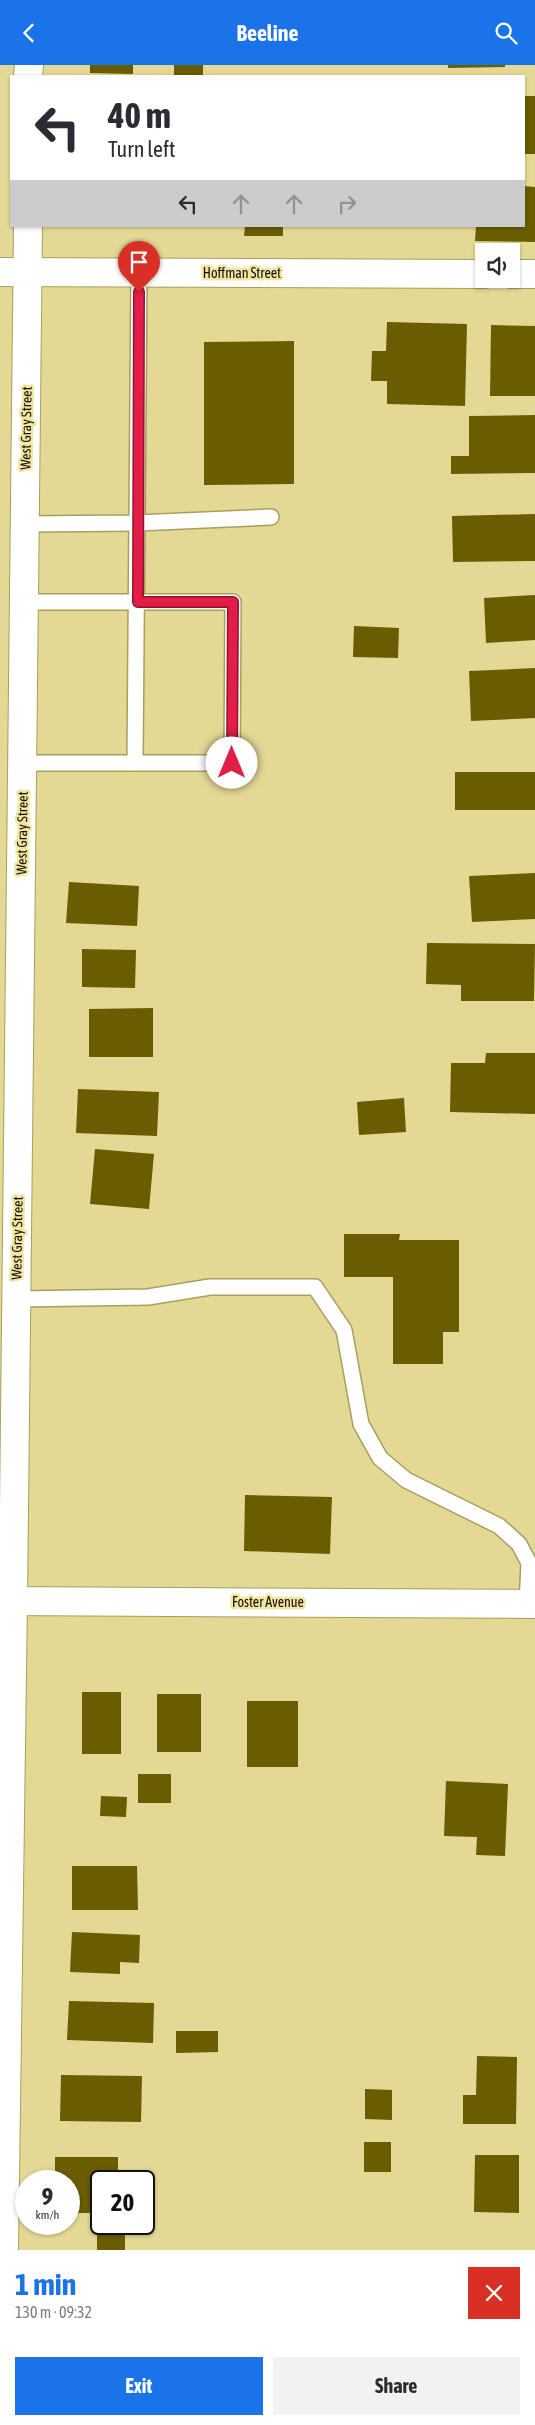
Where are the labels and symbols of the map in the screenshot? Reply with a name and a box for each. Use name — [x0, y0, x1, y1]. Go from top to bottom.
pin — [118, 241, 160, 292]
street label: Hoffman Street — [203, 265, 281, 281]
street label: West Gray Street — [17, 386, 35, 470]
position arrow — [205, 736, 257, 788]
street label: West Gray Street — [13, 791, 31, 875]
street label: West Gray Street — [8, 1196, 26, 1280]
street label: Foster Avenue — [232, 1594, 304, 1610]
speed limit sign: 20 — [90, 2170, 155, 2235]

